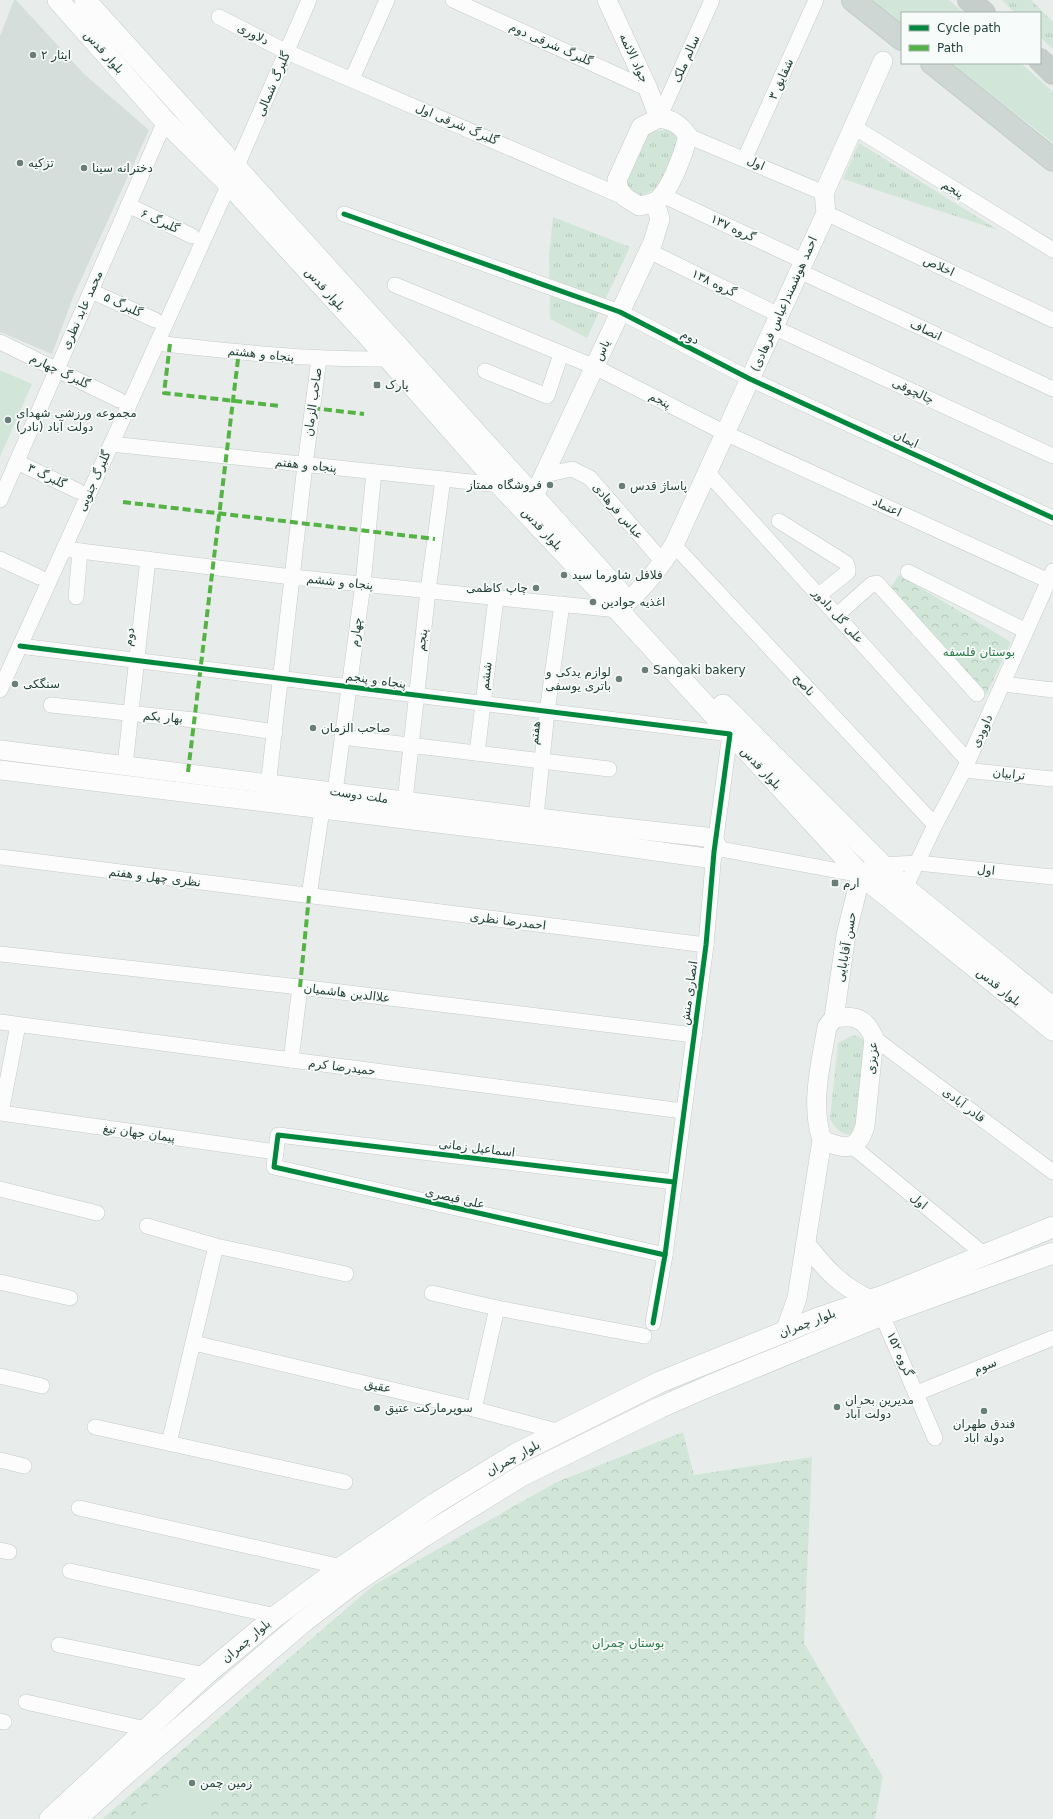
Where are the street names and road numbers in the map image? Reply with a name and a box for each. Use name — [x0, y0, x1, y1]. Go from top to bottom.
street label: گلبرگ شرقی دوم — [507, 19, 595, 70]
street label: دلاوری — [235, 20, 271, 49]
street label: بلوار قدس — [80, 28, 127, 77]
street label: جواد الائمه — [616, 31, 652, 85]
street label: سالم ملک — [669, 33, 703, 85]
street label: گلبرگ شمالی — [253, 49, 294, 119]
street label: شقایق ۳ — [766, 56, 797, 102]
street label: گلبرگ شرقی اول — [413, 100, 501, 149]
street label: اول — [745, 153, 767, 174]
street label: پنجم — [940, 177, 966, 201]
street label: گلبرگ ۶ — [138, 206, 182, 237]
street label: گروه ۱۳۷ — [708, 212, 758, 245]
street label: احمد هوشمند(عباس فرهادی) — [748, 234, 821, 374]
street label: اخلاص — [921, 253, 957, 280]
street label: بلوار قدس — [301, 265, 348, 314]
street label: گروه ۱۳۸ — [689, 266, 739, 301]
street label: محمد عابد نظری — [58, 268, 107, 352]
street label: گلبرگ ۵ — [101, 290, 145, 321]
street label: انصاف — [908, 317, 944, 343]
street label: دوم — [678, 327, 701, 348]
street label: یاس — [591, 337, 614, 363]
street label: پنجاه و هشتم — [227, 344, 295, 365]
street label: گلبرگ چهارم — [28, 351, 92, 392]
street label: صاحب الزمان — [301, 367, 326, 437]
street label: چالچوقی — [889, 375, 936, 408]
street label: پنجم — [647, 389, 673, 411]
street label: ایمان — [891, 427, 921, 451]
street label: گلبرگ جنوبی — [74, 448, 115, 514]
street label: پنجاه و هفتم — [274, 455, 338, 476]
street label: گلبرگ ۳ — [25, 461, 69, 492]
street label: عباس فرهادی — [589, 480, 646, 543]
street label: اعتماد — [870, 494, 904, 520]
street label: بلوار قدس — [518, 505, 565, 554]
street label: پنجاه و ششم — [306, 572, 374, 593]
street label: علی گل دادور — [808, 585, 866, 647]
street label: چهارم — [347, 616, 366, 648]
street label: دوم — [121, 627, 138, 647]
street label: پنجم — [414, 628, 430, 652]
street label: ششم — [477, 661, 495, 691]
street label: پنجاه و پنجم — [345, 669, 407, 692]
street label: ناصح — [790, 671, 818, 699]
street label: بهار یکم — [142, 708, 184, 727]
street label: داوودی — [968, 712, 996, 750]
street label: هفتم — [527, 720, 543, 746]
street label: بلوار قدس — [737, 744, 784, 793]
street label: ترابیان — [992, 765, 1026, 784]
street label: ملت دوست — [329, 784, 389, 807]
street label: اول — [976, 862, 996, 879]
street label: نظری چهل و هفتم — [108, 864, 202, 891]
street label: احمدرضا نظری — [469, 909, 547, 934]
street label: حسن آقابابایی — [832, 911, 860, 983]
street label: انصاری منش — [678, 960, 701, 1026]
street label: بلوار قدس — [973, 965, 1024, 1010]
street label: علاالدین هاشمیان — [303, 981, 391, 1006]
street label: عزیزی — [864, 1041, 881, 1075]
street label: حمیدرضا کرم — [308, 1056, 376, 1079]
street label: قادر آبادی — [939, 1084, 989, 1126]
street label: پیمان جهان تیغ — [102, 1121, 176, 1145]
street label: اسماعیل زمانی — [438, 1136, 516, 1161]
street label: علی قیصری — [424, 1184, 486, 1213]
street label: اول — [907, 1190, 930, 1213]
street label: بلوار چمران — [777, 1306, 838, 1341]
street label: گروه ۱۵۲ — [883, 1329, 916, 1379]
street label: سوم — [971, 1355, 999, 1378]
street label: عقیق — [363, 1376, 393, 1397]
street label: بلوار چمران — [484, 1437, 543, 1479]
street label: بلوار چمران — [219, 1616, 274, 1666]

